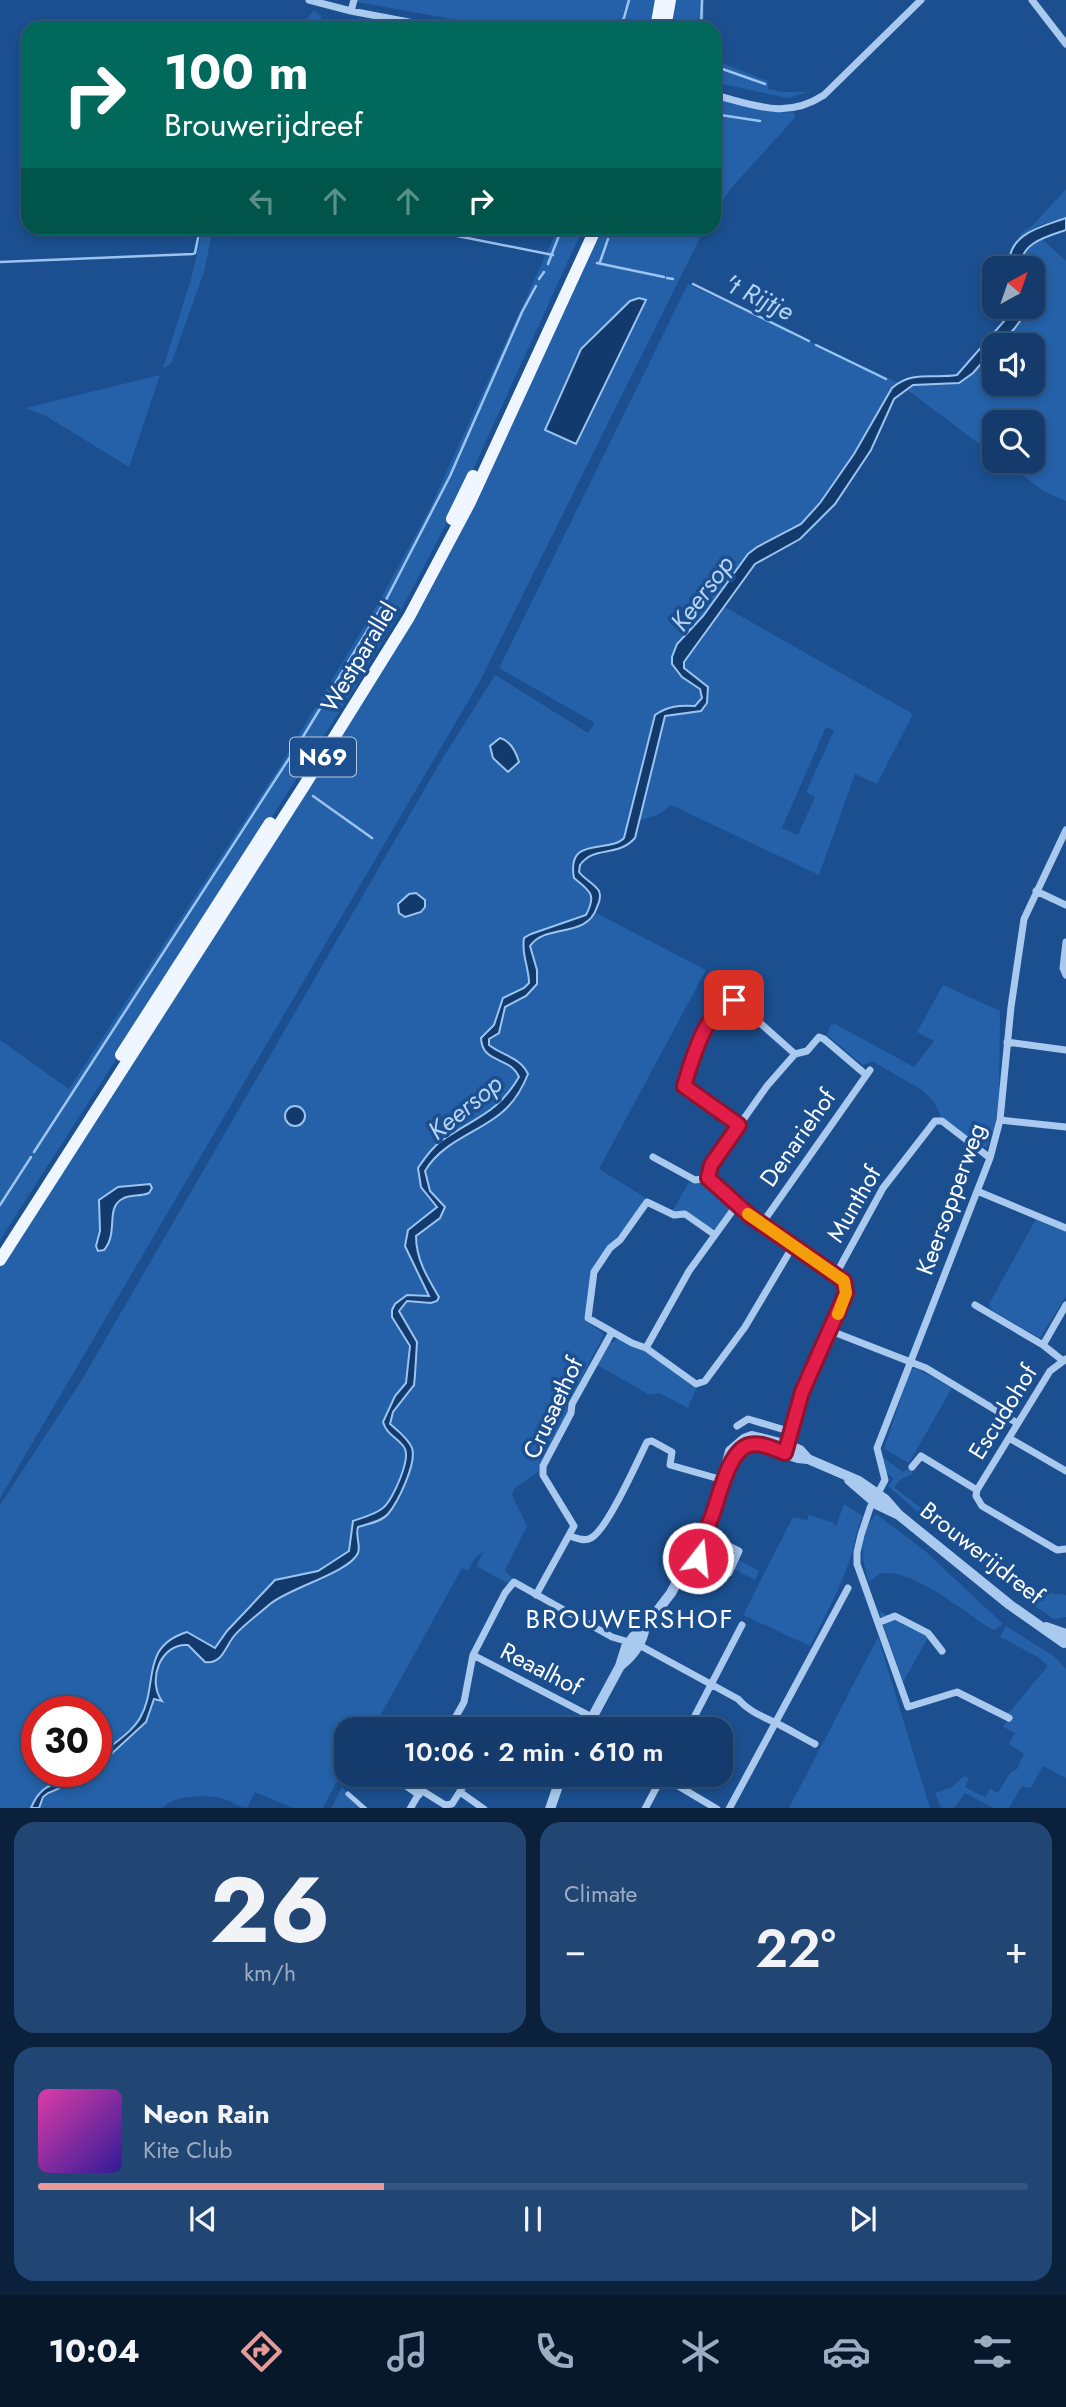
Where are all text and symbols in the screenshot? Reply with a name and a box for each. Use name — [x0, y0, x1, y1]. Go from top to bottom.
text: 100 m — [164, 37, 309, 107]
icon: right — [49, 49, 140, 140]
text: Brouwerijdreef — [164, 102, 363, 148]
icon: left — [243, 182, 281, 220]
icon: ahead — [316, 182, 354, 220]
icon: ahead — [389, 182, 427, 220]
icon: right — [462, 182, 500, 220]
north arrow — [982, 256, 1045, 318]
map controls — [982, 256, 1045, 473]
water label: 't Rijtje — [718, 264, 800, 330]
button: sound — [982, 333, 1045, 396]
button: search — [982, 410, 1045, 473]
water label: Keersop — [661, 547, 744, 639]
street label: Westparallel — [312, 595, 405, 719]
road number: N69 — [290, 737, 356, 776]
pin — [704, 970, 764, 1030]
icon: arrive — [715, 981, 753, 1019]
water label: Keersop — [419, 1065, 511, 1149]
street label: Denariehof — [751, 1081, 845, 1194]
street label: Keersopperweg — [907, 1118, 994, 1280]
street label: Munthof — [818, 1158, 890, 1248]
street label: Crusaethof — [514, 1350, 592, 1465]
street label: Escudohof — [960, 1356, 1046, 1466]
street label: Brouwerijdreef — [913, 1493, 1053, 1613]
position arrow — [661, 1521, 735, 1595]
district label: BROUWERSHOF — [526, 1600, 734, 1638]
street label: Reaalhof — [495, 1633, 589, 1704]
speed limit sign: 30 — [21, 1696, 112, 1787]
text: 10:06 · 2 min · 610 m — [403, 1733, 664, 1771]
text: 26 — [210, 1845, 330, 1976]
text: Climate — [564, 1877, 637, 1911]
text: 22° — [755, 1911, 836, 1987]
text: − — [564, 1922, 586, 1977]
text: + — [1005, 1922, 1028, 1977]
text: km/h — [244, 1956, 296, 1990]
text: Neon Rain — [143, 2095, 270, 2133]
text: Kite Club — [143, 2133, 232, 2167]
icon: previous — [184, 2200, 222, 2238]
icon: pause — [514, 2200, 552, 2238]
icon: next — [844, 2200, 882, 2238]
icon: directions — [237, 2327, 286, 2376]
icon: music — [383, 2327, 432, 2376]
icon: phone — [530, 2327, 579, 2376]
icon: climate — [676, 2327, 725, 2376]
icon: car — [822, 2327, 871, 2376]
icon: filters — [968, 2327, 1017, 2376]
text: 10:04 — [49, 2328, 140, 2374]

